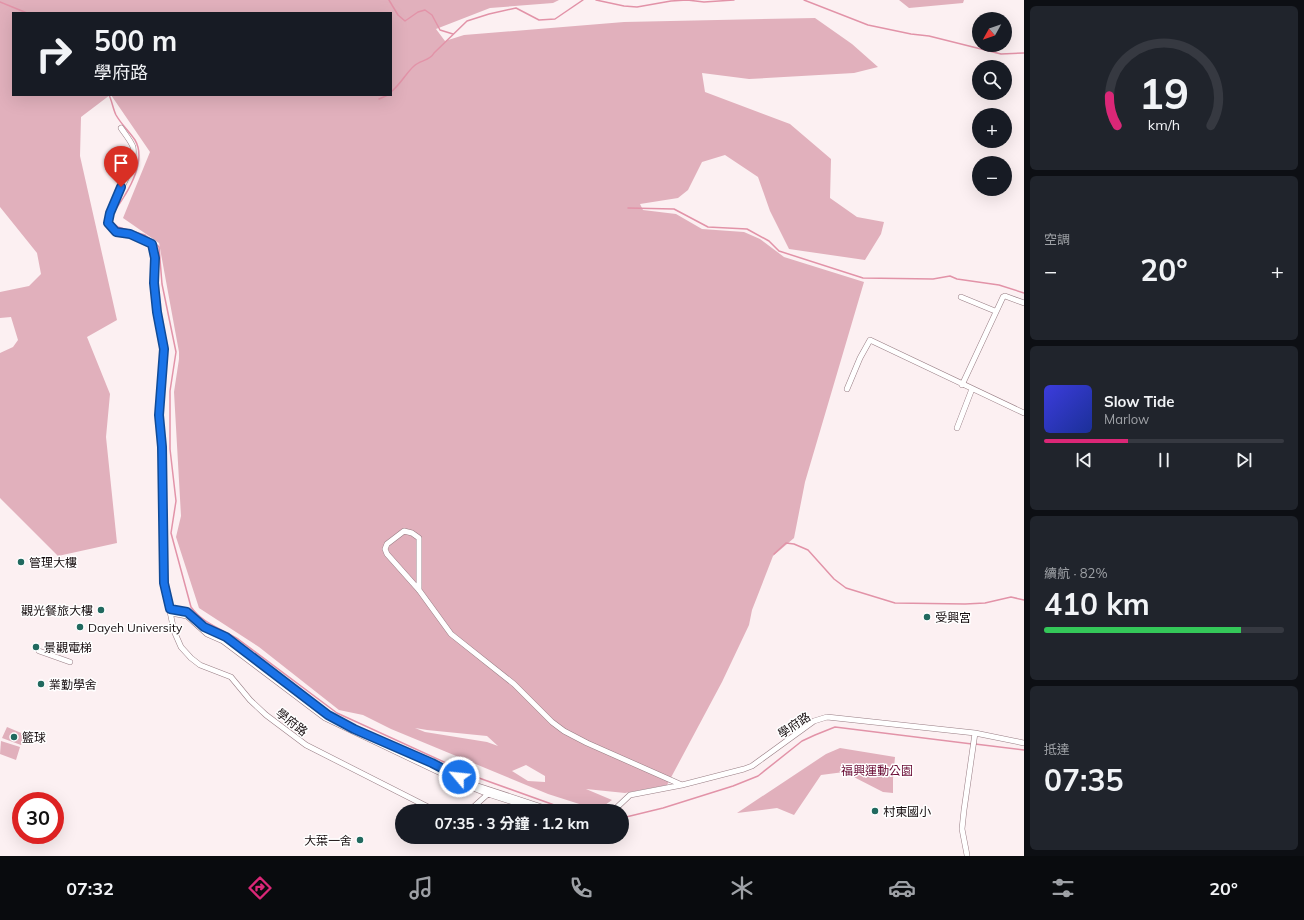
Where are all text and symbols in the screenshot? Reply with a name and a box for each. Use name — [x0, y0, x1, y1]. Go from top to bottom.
north arrow — [972, 12, 1012, 52]
map controls — [972, 12, 1012, 196]
text: 500 m — [94, 23, 177, 58]
icon: right — [28, 28, 80, 80]
button: search — [972, 60, 1012, 100]
text: 學府路 — [94, 61, 148, 84]
text: 19 — [1139, 67, 1189, 119]
button: + — [972, 108, 1012, 148]
text: km/h — [1148, 116, 1180, 134]
pin — [104, 146, 138, 187]
icon: arrive — [110, 152, 132, 174]
button: − — [972, 156, 1012, 196]
text: 空調 — [1044, 231, 1070, 247]
text: 20° — [1140, 251, 1188, 289]
text: − — [1044, 257, 1057, 285]
text: + — [1271, 257, 1284, 285]
text: Slow Tide — [1104, 392, 1174, 411]
text: Marlow — [1104, 411, 1149, 427]
icon: previous — [1073, 449, 1095, 471]
icon: pause — [1153, 449, 1175, 471]
icon: next — [1233, 449, 1255, 471]
place label: 管理大樓 — [29, 555, 77, 570]
marker: 管理大樓 — [16, 557, 26, 567]
text: 續航 · 82% — [1044, 565, 1108, 581]
text: 410 km — [1044, 585, 1150, 623]
place label: 觀光餐旅大樓 — [21, 603, 93, 618]
marker: 觀光餐旅大樓 — [96, 605, 106, 615]
place label: 受興宮 — [935, 610, 971, 625]
marker: 受興宮 — [922, 612, 932, 622]
place label: Dayeh University — [88, 620, 183, 635]
marker: Dayeh University — [75, 622, 85, 632]
place label: 景觀電梯 — [44, 640, 92, 655]
marker: 景觀電梯 — [31, 642, 41, 652]
place label: 業勤學舍 — [49, 677, 97, 692]
marker: 業勤學舍 — [36, 679, 46, 689]
street label: 學府路 — [273, 705, 311, 739]
street label: 學府路 — [775, 709, 813, 741]
place label: 籃球 — [22, 730, 46, 745]
marker: 籃球 — [9, 732, 19, 742]
text: 抵達 — [1044, 741, 1070, 757]
position arrow — [438, 756, 480, 798]
text: 07:35 — [1044, 761, 1123, 799]
park label: 福興運動公園 — [841, 763, 913, 778]
speed limit sign: 30 — [12, 792, 64, 844]
place label: 村東國小 — [883, 804, 931, 819]
marker: 村東國小 — [870, 806, 880, 816]
text: 07:35 · 3 分鐘 · 1.2 km — [435, 814, 589, 833]
place label: 大葉一舍 — [304, 833, 352, 848]
marker: 大葉一舍 — [355, 835, 365, 845]
icon: directions — [246, 874, 274, 902]
icon: music — [407, 874, 435, 902]
icon: phone — [567, 874, 595, 902]
icon: climate — [728, 874, 756, 902]
icon: car — [888, 874, 916, 902]
icon: filters — [1049, 874, 1077, 902]
text: 07:32 — [66, 877, 114, 900]
text: 20° — [1209, 877, 1238, 900]

